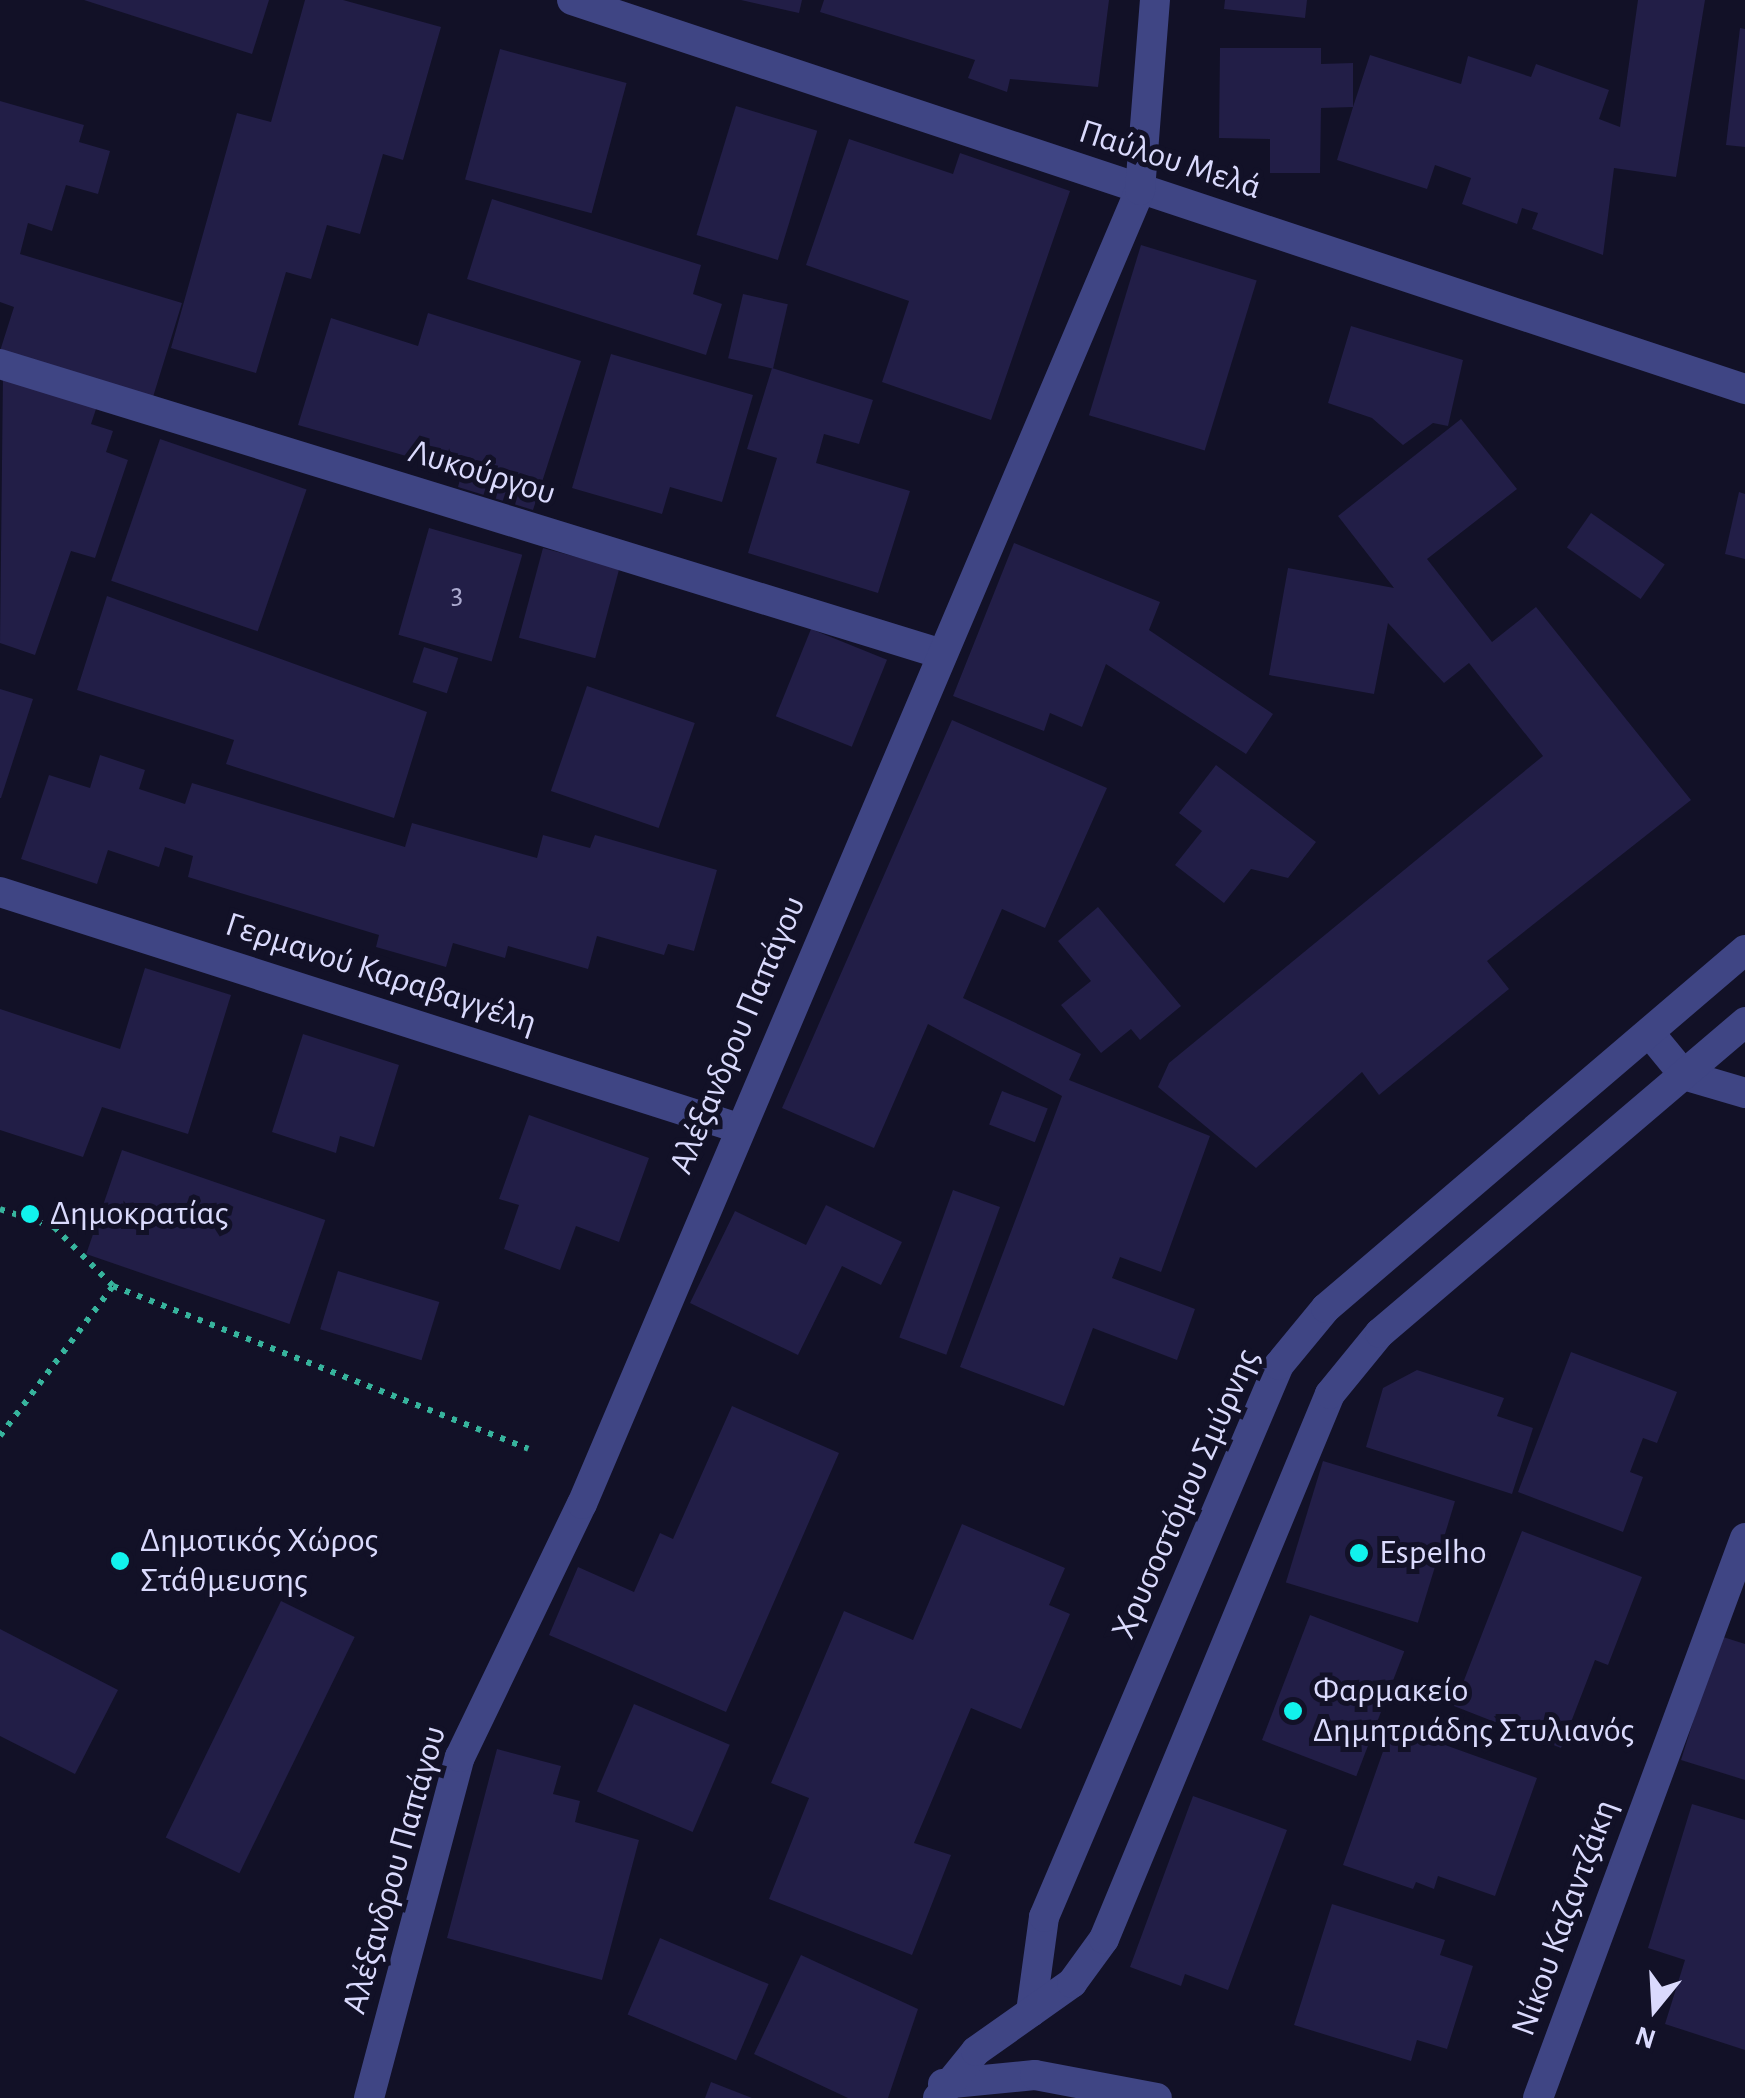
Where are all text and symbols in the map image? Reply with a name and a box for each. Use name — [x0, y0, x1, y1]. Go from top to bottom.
street label: Παύλου Μελά — [1074, 111, 1266, 209]
street label: Λυκούργου — [404, 431, 560, 515]
house number: 3 — [451, 576, 463, 612]
street label: Αλέξανδρου Παπάγου — [661, 890, 815, 1180]
street label: Γερμανού Καραβαγγέλη — [220, 904, 542, 1044]
place label: Δημοκρατίας — [50, 1193, 229, 1235]
marker: Δημοκρατίας — [19, 1203, 41, 1225]
street label: Χρυσοστόμου Σμύρνης — [1103, 1342, 1269, 1646]
place label: Δημοτικός Χώρος Στάθμευσης — [140, 1520, 378, 1602]
place label: Espelho — [1379, 1532, 1487, 1574]
marker: Espelho — [1348, 1542, 1370, 1564]
marker: Δημοτικός Χώρος Στάθμευσης — [109, 1550, 131, 1572]
place label: Φαρμακείο Δημητριάδης Στυλιανός — [1313, 1670, 1634, 1752]
marker: Φαρμακείο Δημητριάδης Στυλιανός — [1282, 1700, 1304, 1722]
street label: Αλέξανδρου Παπάγου — [334, 1721, 456, 2019]
street label: Νίκου Καζαντζάκη — [1503, 1794, 1627, 2042]
north arrow — [1605, 1958, 1705, 2058]
text: N — [1632, 2020, 1659, 2053]

